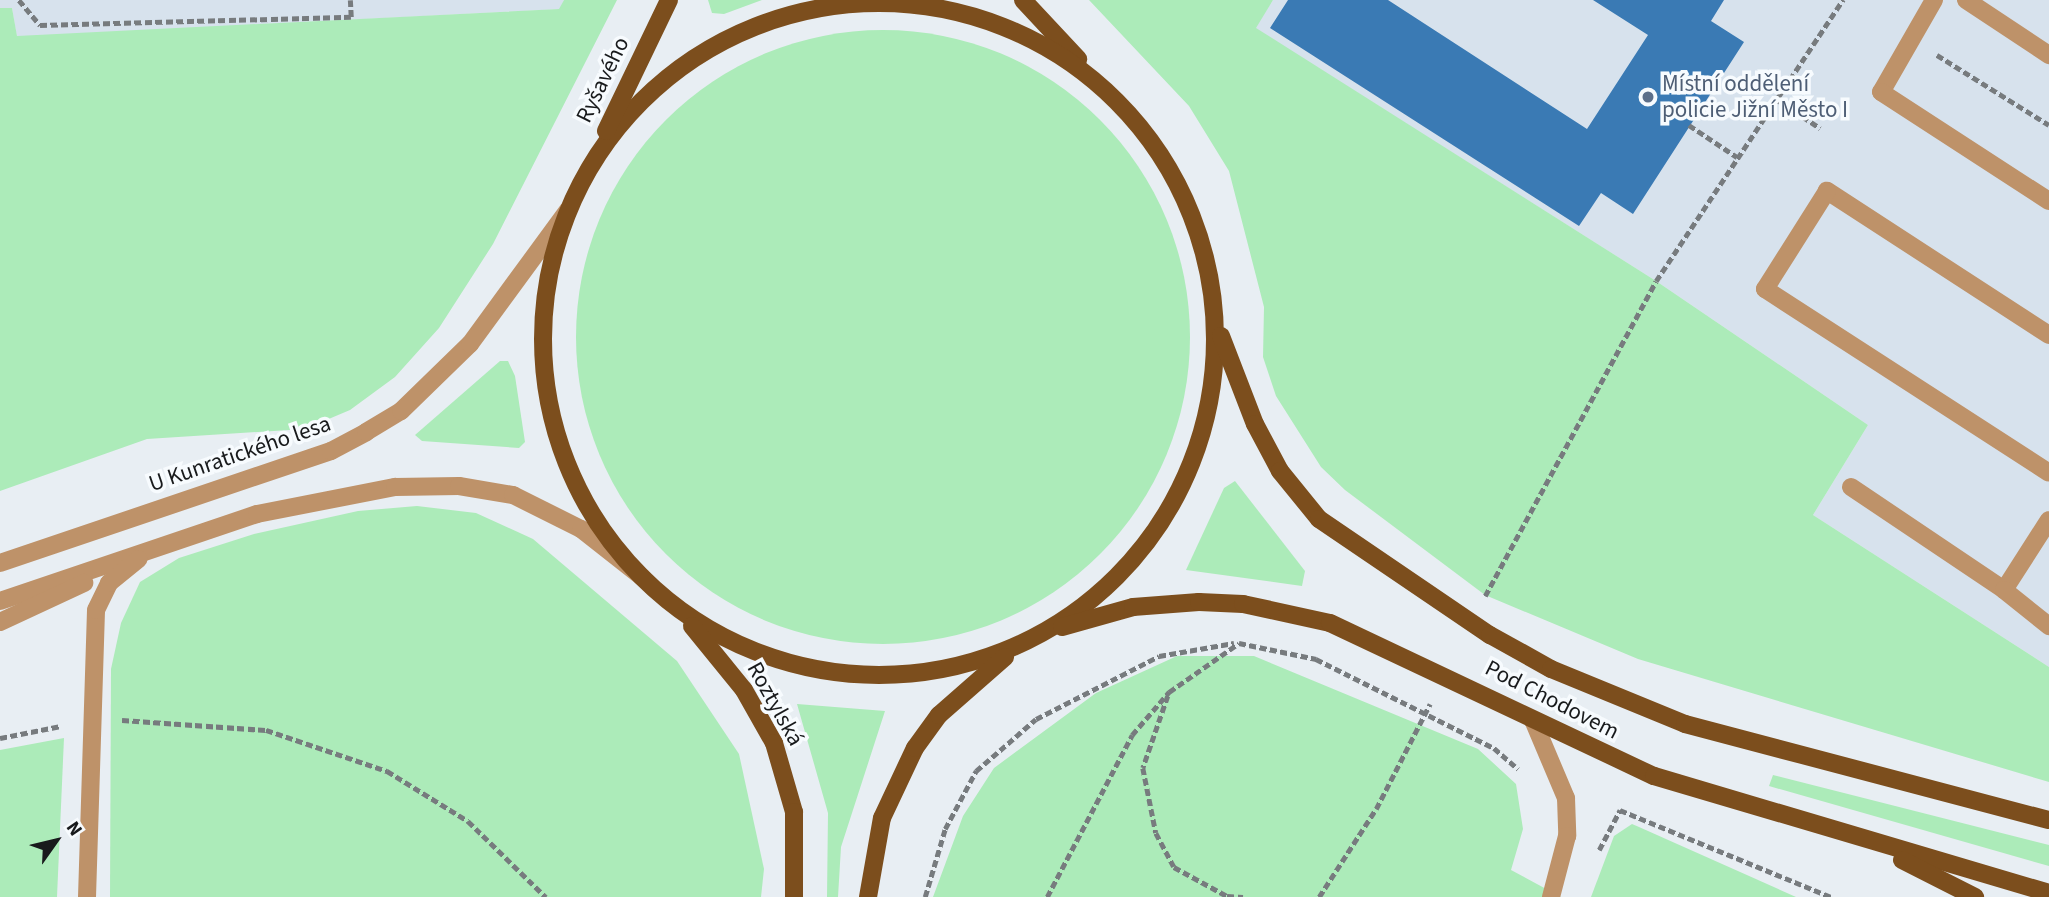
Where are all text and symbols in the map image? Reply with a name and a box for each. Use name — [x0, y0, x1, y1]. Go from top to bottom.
street label: Ryšavého — [570, 33, 636, 127]
place label: Místní oddělení policie Jižní Město I — [1662, 70, 1848, 124]
marker: Místní oddělení policie Jižní Město I — [1640, 89, 1656, 105]
street label: U Kunratického lesa — [145, 410, 335, 498]
street label: Pod Chodovem — [1480, 654, 1624, 746]
street label: Roztylská — [741, 657, 809, 751]
north arrow — [21, 806, 91, 876]
text: N — [59, 816, 89, 842]

